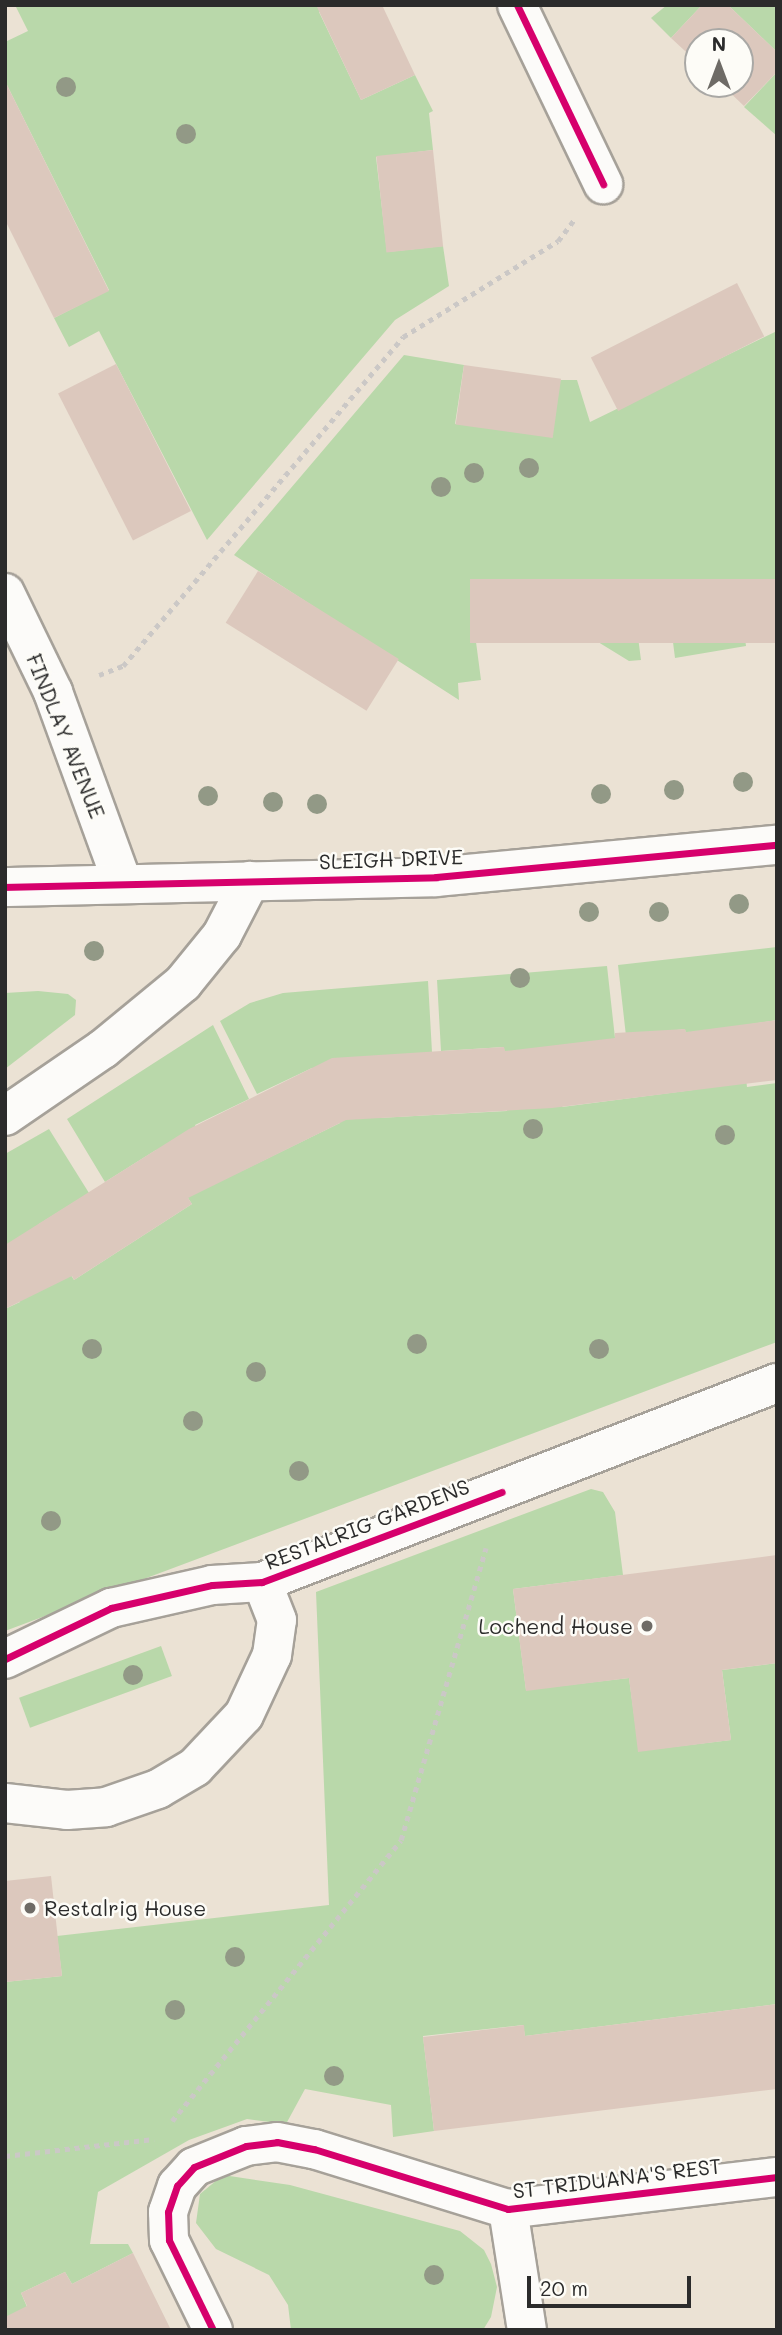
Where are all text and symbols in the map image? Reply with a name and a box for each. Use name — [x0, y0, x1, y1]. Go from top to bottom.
north arrow — [684, 28, 754, 98]
text: N — [712, 31, 726, 56]
street label: FINDLAY AVENUE — [21, 650, 111, 822]
street label: SLEIGH DRIVE — [319, 844, 463, 874]
street label: RESTALRIG GARDENS — [261, 1473, 473, 1575]
place label: Lochend House — [479, 1613, 633, 1639]
marker: Lochend House — [639, 1618, 655, 1634]
place label: Restalrig House — [44, 1895, 206, 1921]
marker: Restalrig House — [22, 1900, 38, 1916]
street label: ST TRIDUANA'S REST — [511, 2153, 723, 2203]
scale bar — [530, 2262, 694, 2306]
text: 20 m — [540, 2274, 588, 2301]

